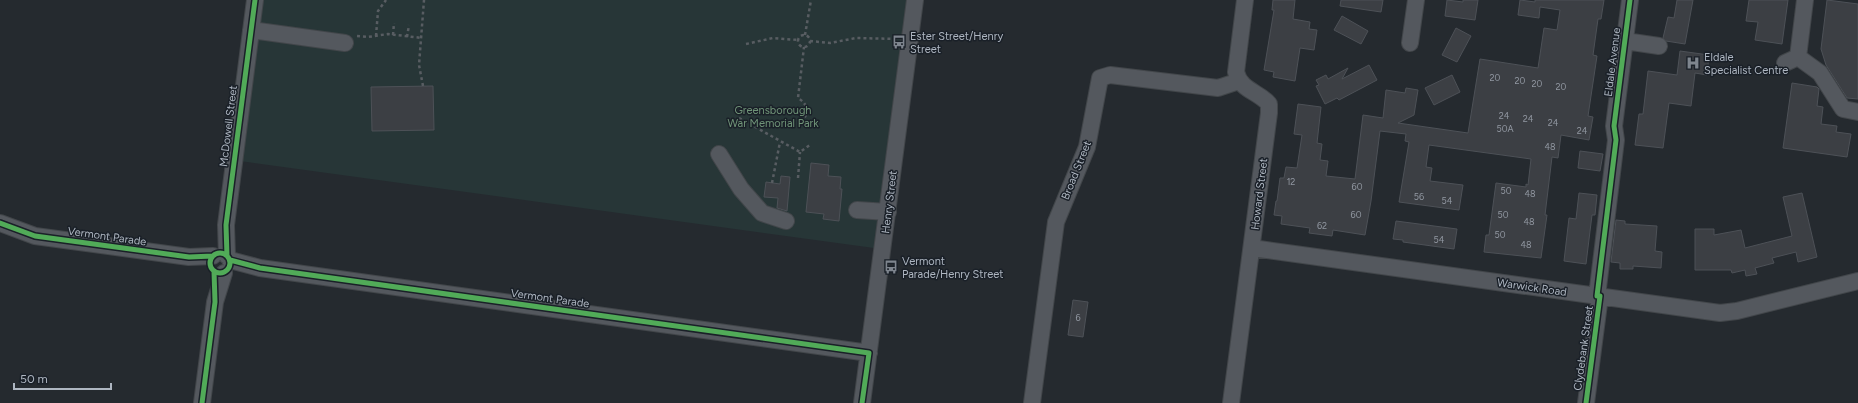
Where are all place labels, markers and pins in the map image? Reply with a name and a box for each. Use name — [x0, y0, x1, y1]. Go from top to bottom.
place label: Ester Street/Henry Street — [910, 30, 1003, 56]
bus stop icon: Ester Street/Henry Street — [891, 34, 907, 50]
place label: Eldale Specialist Centre — [1704, 51, 1788, 77]
hospital icon: Eldale Specialist Centre — [1685, 55, 1701, 71]
place label: Vermont Parade/Henry Street — [902, 255, 1003, 281]
bus stop icon: Vermont Parade/Henry Street — [883, 259, 899, 275]

